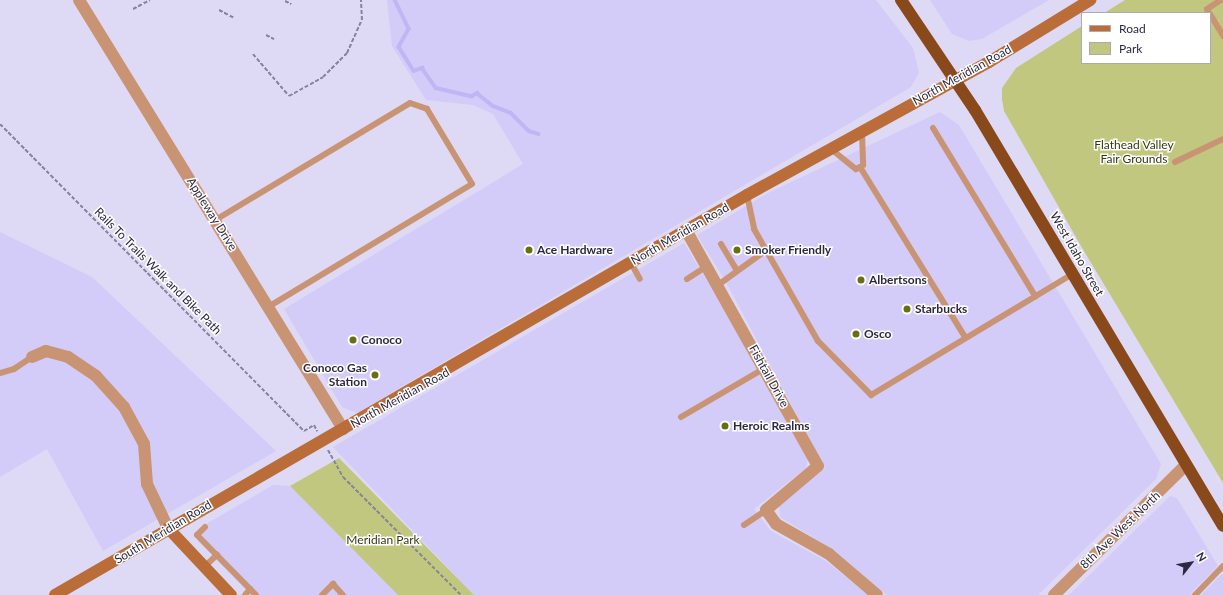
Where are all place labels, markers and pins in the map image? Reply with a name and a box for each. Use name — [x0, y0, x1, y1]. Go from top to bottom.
place label: Ace Hardware — [537, 243, 613, 257]
place label: Smoker Friendly — [745, 243, 831, 257]
marker: Ace Hardware — [524, 245, 534, 255]
marker: Smoker Friendly — [732, 245, 742, 255]
place label: Albertsons — [869, 273, 927, 287]
marker: Albertsons — [856, 275, 866, 285]
place label: Starbucks — [915, 302, 967, 316]
marker: Starbucks — [902, 304, 912, 314]
place label: Osco — [864, 327, 891, 341]
marker: Osco — [851, 329, 861, 339]
place label: Conoco — [361, 333, 402, 347]
marker: Conoco — [348, 335, 358, 345]
place label: Conoco Gas Station — [303, 361, 367, 389]
marker: Conoco Gas Station — [370, 370, 380, 380]
place label: Heroic Realms — [733, 419, 810, 433]
marker: Heroic Realms — [720, 421, 730, 431]

